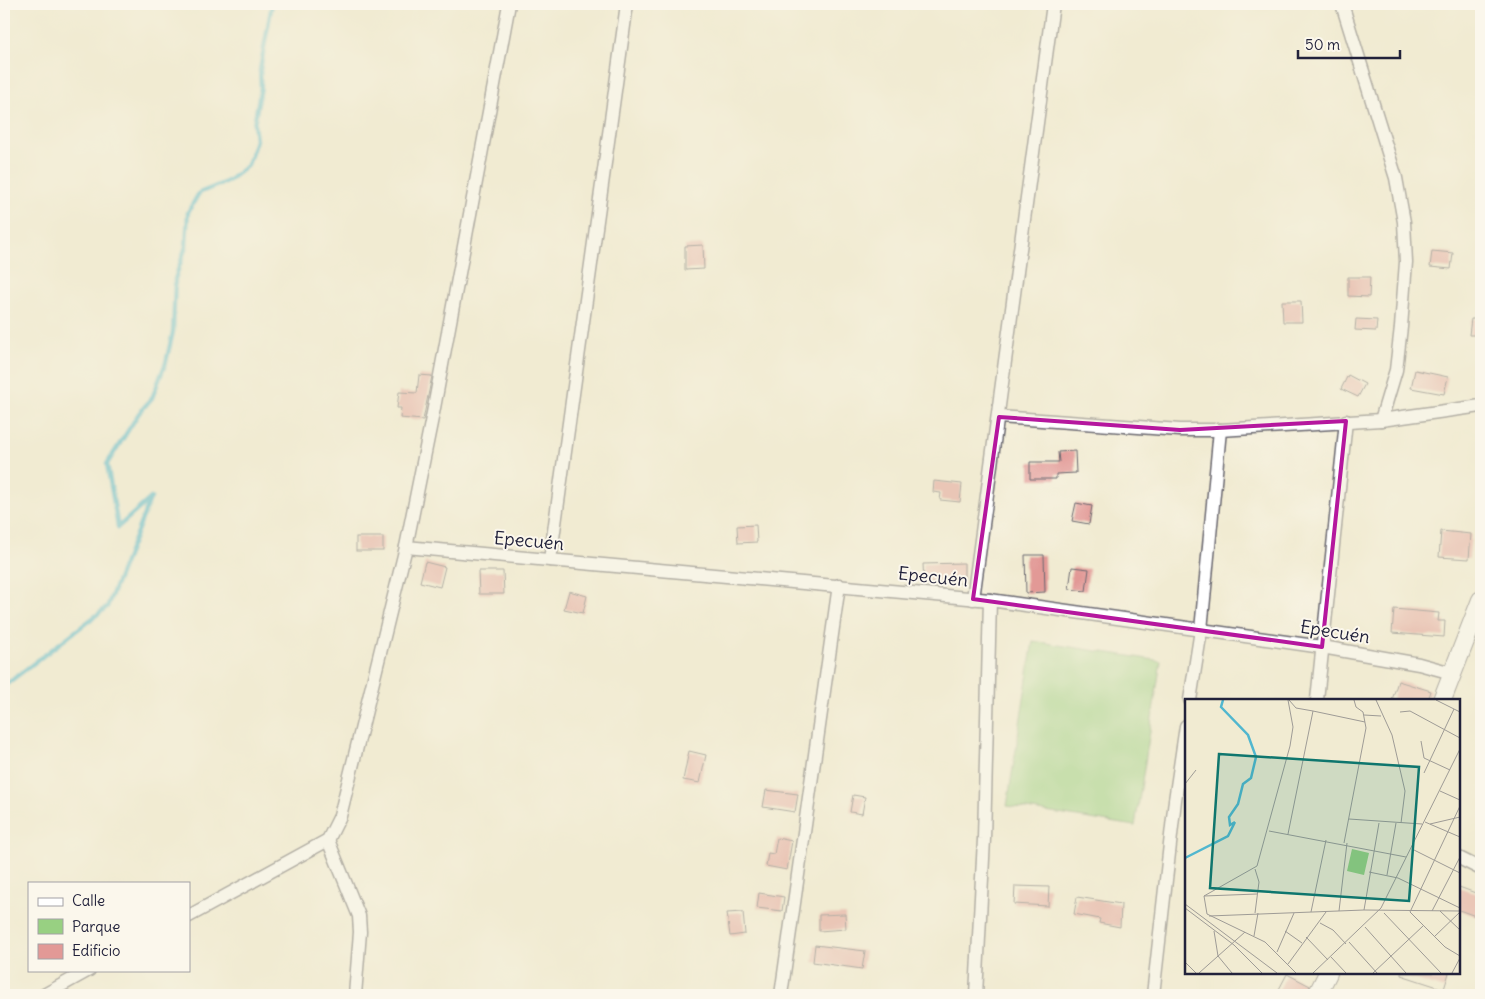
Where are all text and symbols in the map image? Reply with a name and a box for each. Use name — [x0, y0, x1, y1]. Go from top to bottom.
scale bar — [1298, 28, 1400, 60]
text: 50 m — [1305, 35, 1340, 54]
street label: Epecuén — [493, 526, 565, 555]
street label: Epecuén — [897, 561, 969, 592]
street label: Epecuén — [1299, 615, 1372, 648]
inset map — [1185, 699, 1460, 974]
legend — [28, 882, 190, 972]
text: Calle — [72, 891, 105, 910]
text: Parque — [72, 917, 120, 936]
text: Edificio — [72, 941, 120, 960]

